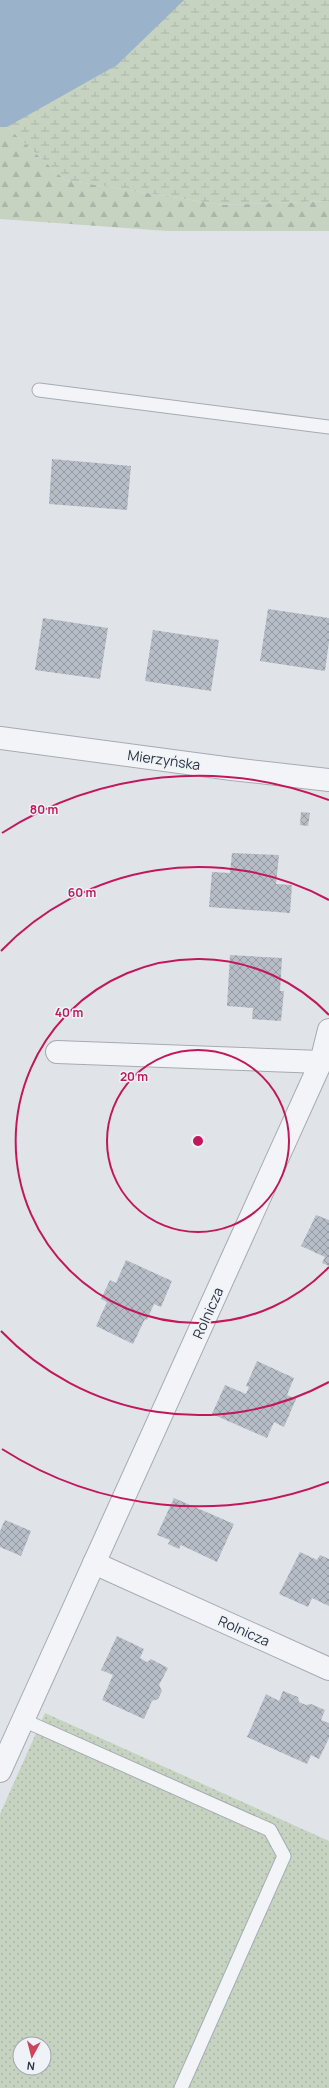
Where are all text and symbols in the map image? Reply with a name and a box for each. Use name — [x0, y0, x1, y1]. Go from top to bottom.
street label: Mierzyńska — [126, 745, 202, 774]
text: 80 m — [30, 801, 58, 818]
text: 60 m — [68, 884, 96, 901]
text: 40 m — [55, 1004, 83, 1021]
text: 20 m — [120, 1068, 148, 1085]
centre of rings — [191, 1134, 205, 1148]
street label: Rolnicza — [188, 1284, 227, 1342]
street label: Rolnicza — [215, 1611, 273, 1650]
north arrow — [12, 2036, 52, 2076]
text: N — [26, 2058, 36, 2074]

